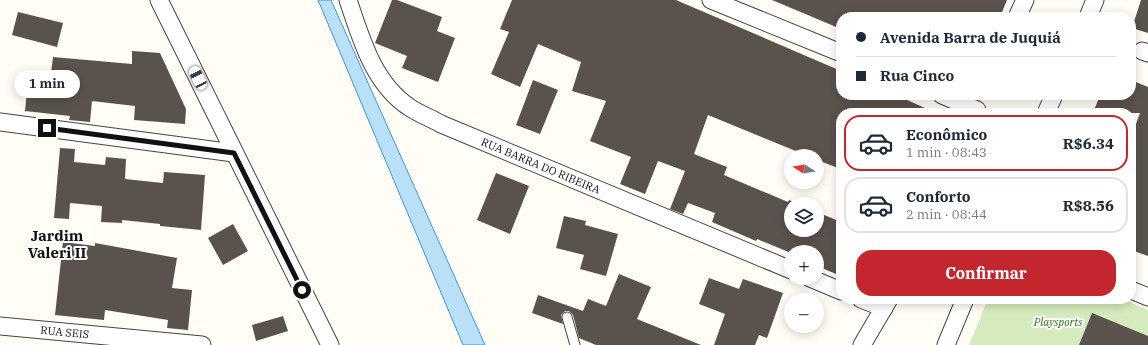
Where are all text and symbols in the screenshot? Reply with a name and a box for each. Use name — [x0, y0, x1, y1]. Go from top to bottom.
text: Avenida Barra de Juquiá — [880, 28, 1061, 47]
car — [187, 65, 209, 91]
text: Rua Cinco — [880, 66, 954, 85]
callout: 1 min — [14, 70, 80, 98]
text: 1 min — [29, 75, 65, 92]
route end — [38, 119, 56, 137]
icon: car — [858, 125, 894, 161]
text: Econômico — [906, 125, 987, 144]
text: R$6.34 — [1063, 134, 1114, 153]
street label: RUA BARRA DO RIBEIRA — [479, 135, 603, 197]
text: 1 min · 08:43 — [906, 144, 987, 161]
north arrow — [784, 149, 824, 189]
map controls — [784, 149, 824, 333]
icon: car — [858, 187, 894, 223]
text: Conforto — [906, 187, 971, 206]
text: R$8.56 — [1063, 196, 1114, 215]
button: layers — [784, 197, 824, 237]
text: 2 min · 08:44 — [906, 206, 987, 223]
district label: Jardim Valeri II — [28, 226, 87, 262]
button: + — [784, 245, 824, 285]
button: Confirmar — [856, 250, 1116, 296]
route start — [293, 281, 311, 299]
button: − — [784, 293, 824, 333]
park label: Playsports — [1033, 315, 1083, 329]
street label: RUA SEIS — [40, 323, 90, 341]

